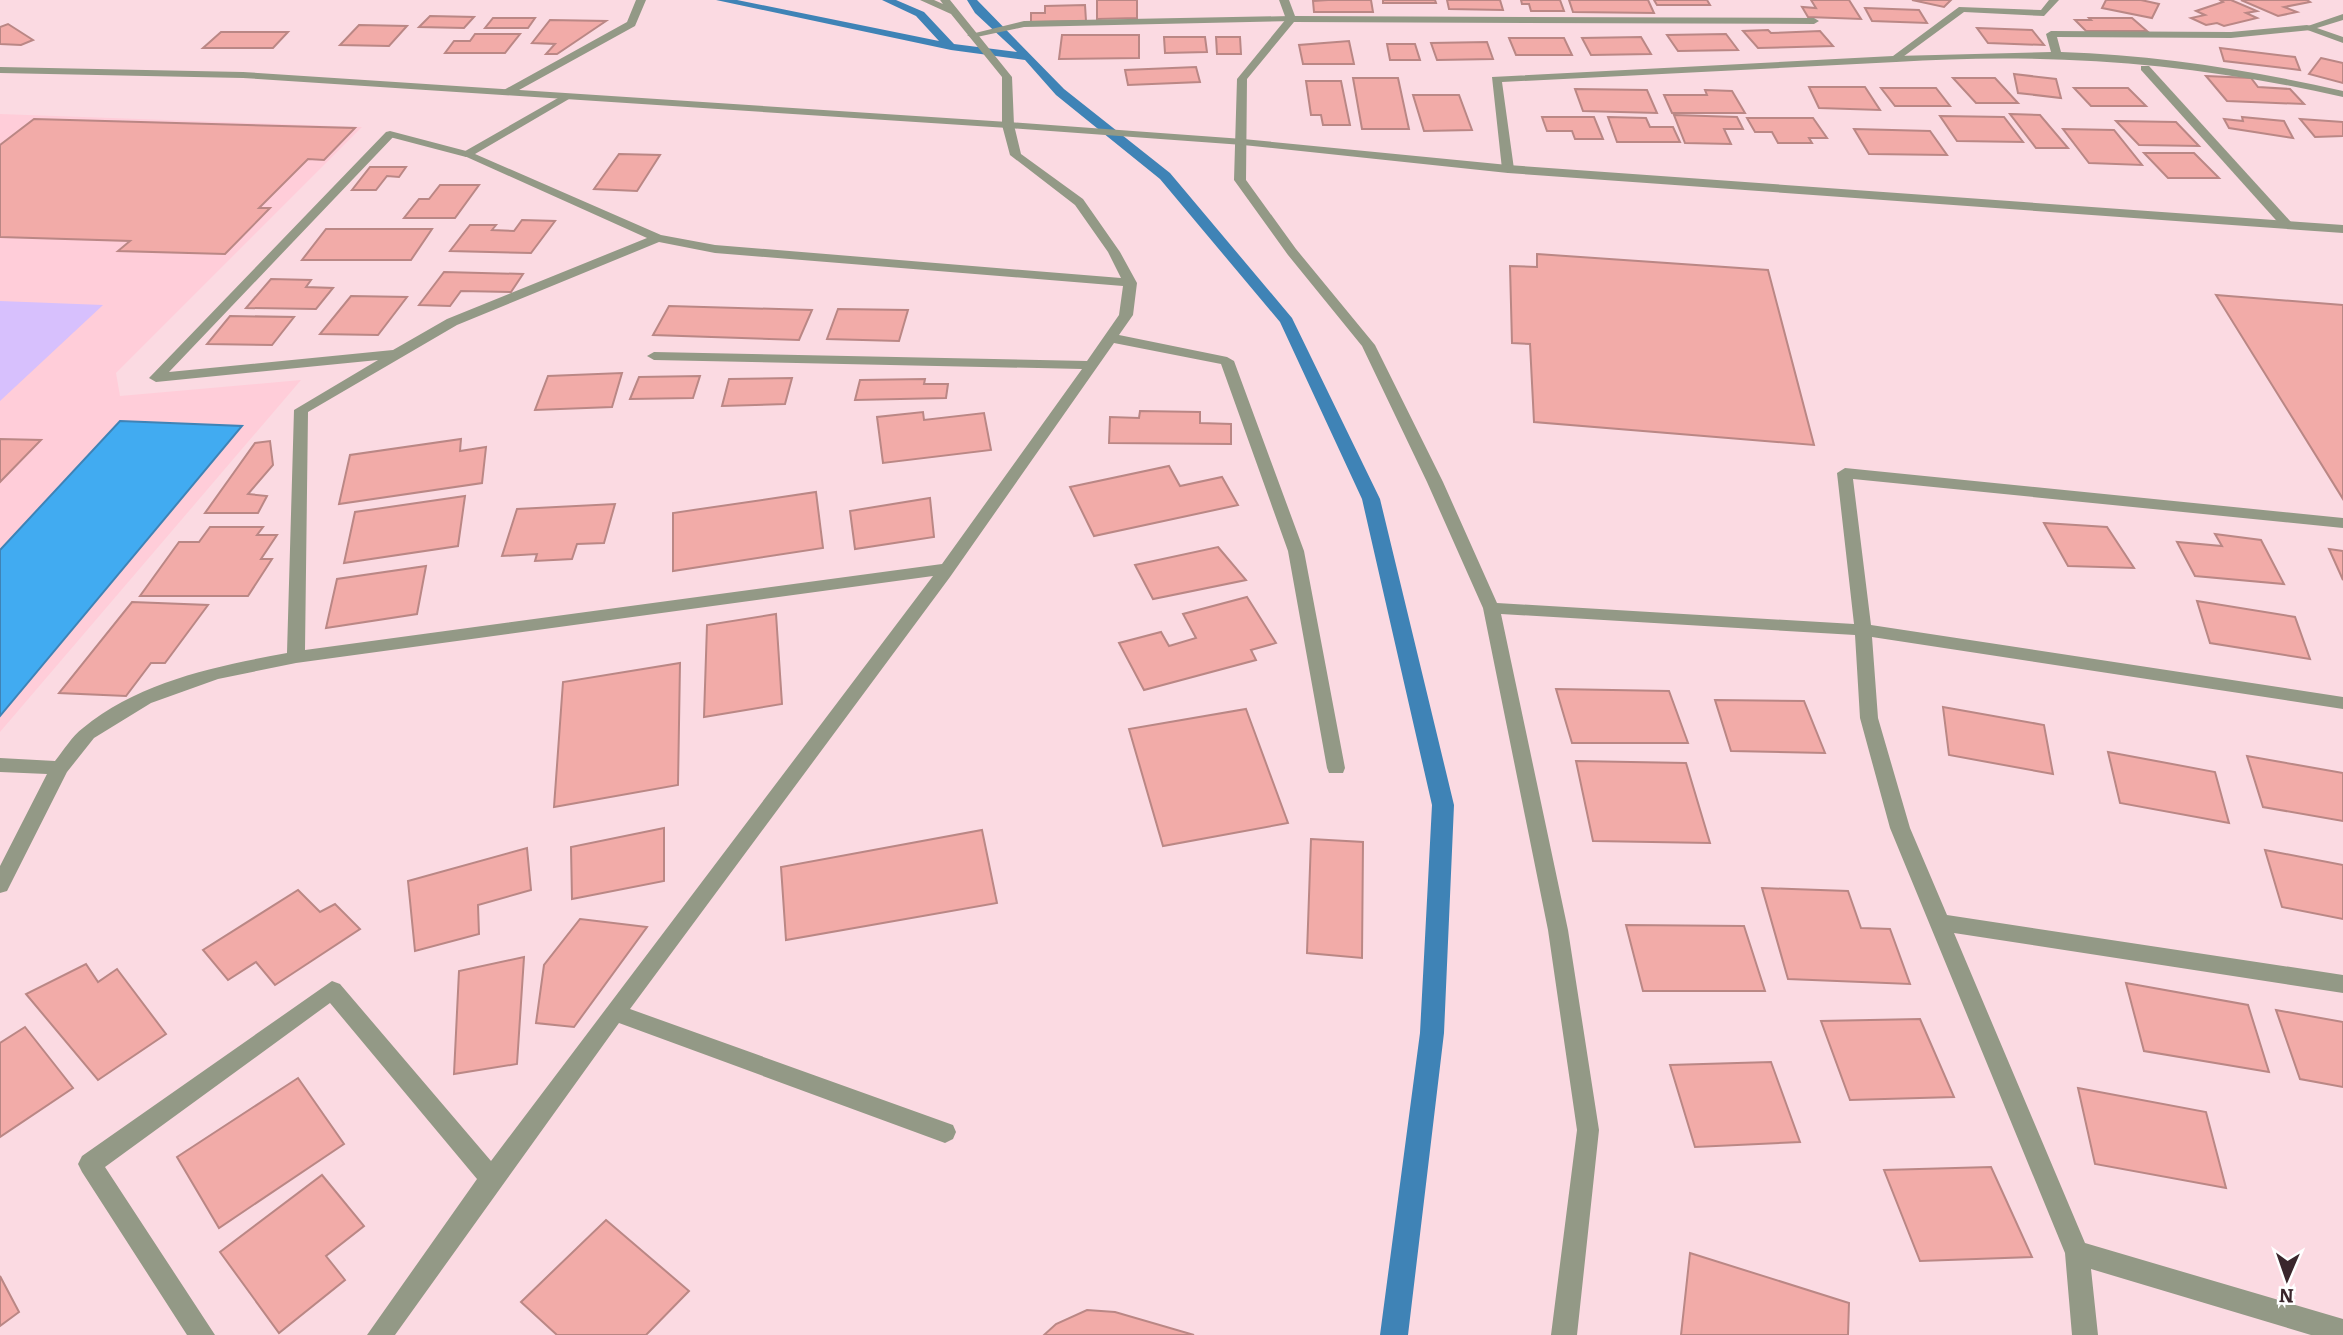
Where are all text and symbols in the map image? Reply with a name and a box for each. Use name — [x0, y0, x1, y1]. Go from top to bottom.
north arrow — [2252, 1244, 2322, 1314]
text: N — [2278, 1284, 2294, 1307]

